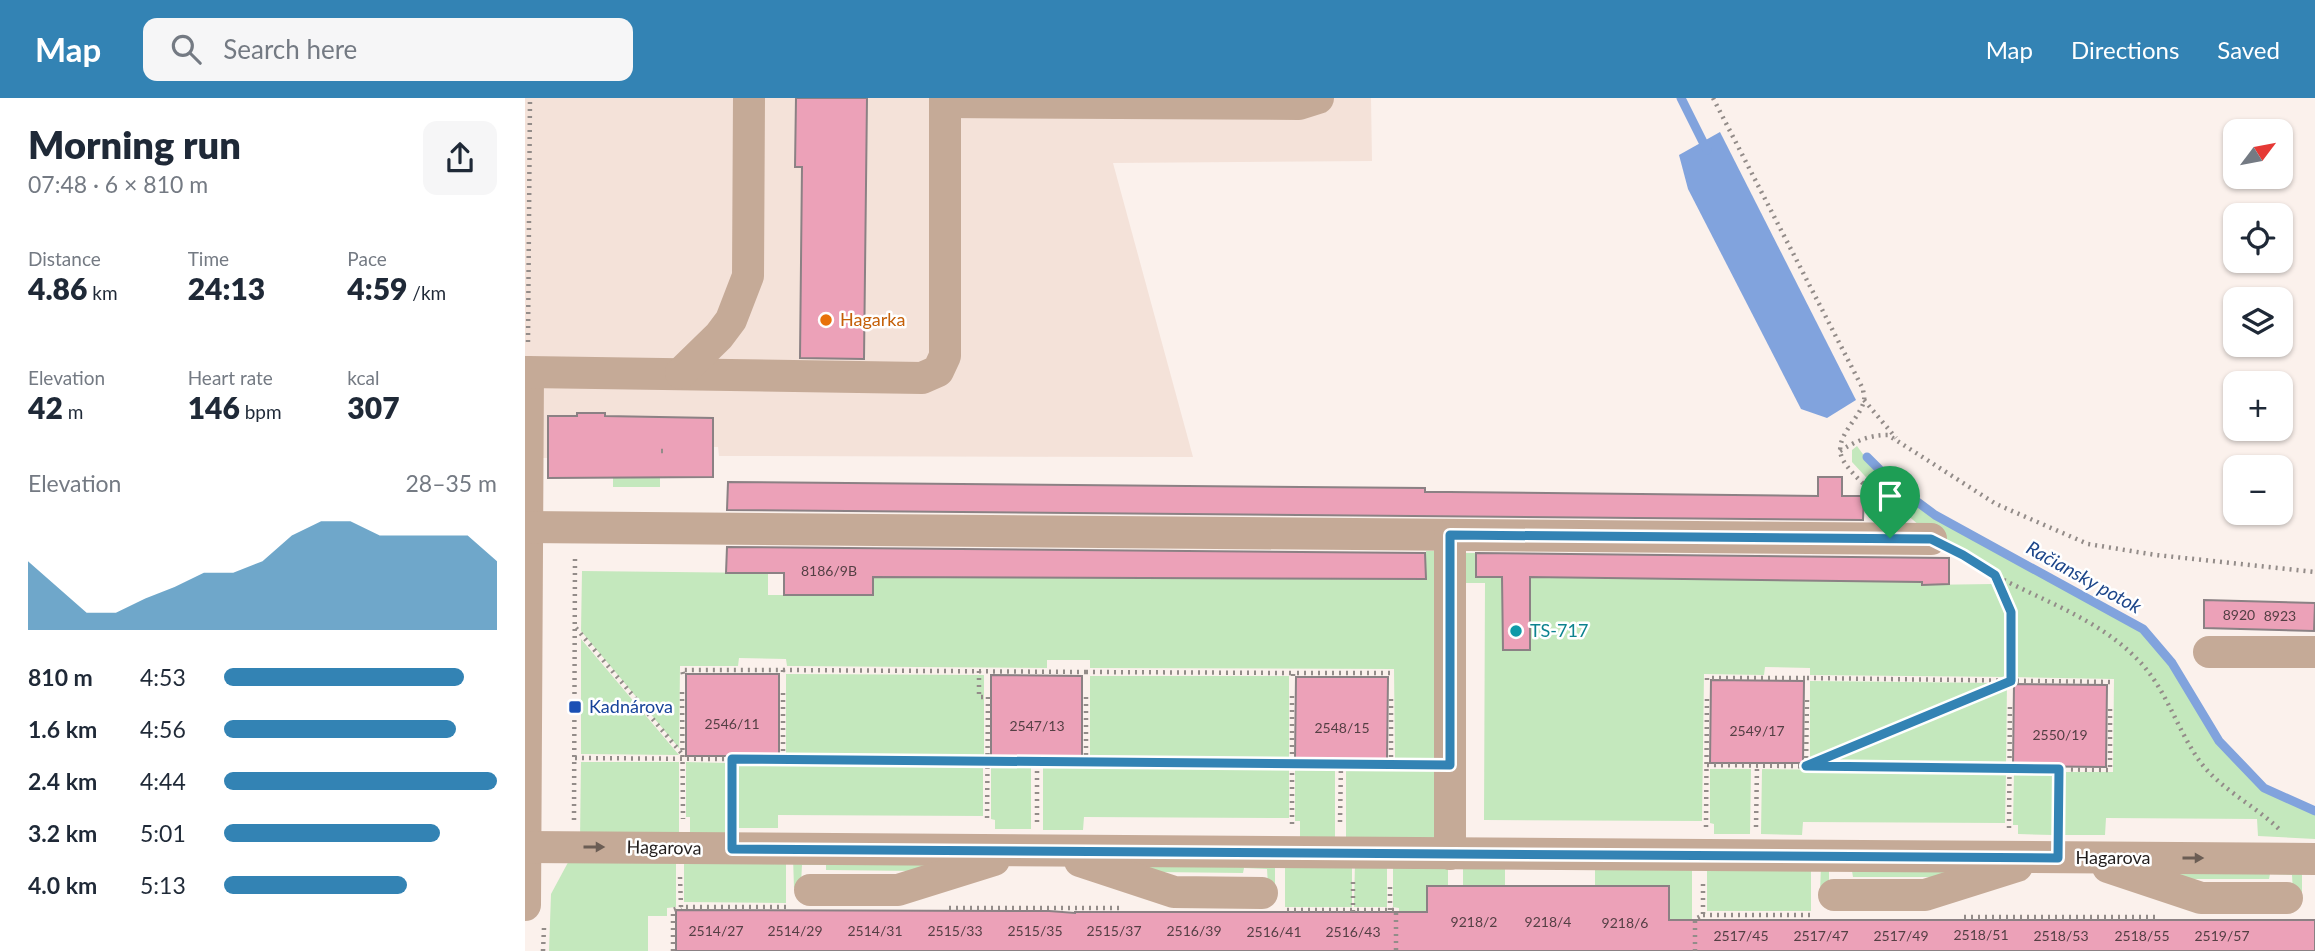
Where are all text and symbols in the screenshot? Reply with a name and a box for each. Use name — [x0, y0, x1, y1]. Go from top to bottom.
search box — [143, 18, 633, 81]
text: Map — [35, 29, 101, 69]
icon: search — [167, 30, 205, 68]
text: Search here — [223, 33, 357, 65]
text: Map — [1986, 35, 2033, 64]
text: Directions — [2071, 35, 2179, 64]
text: Saved — [2217, 35, 2280, 64]
north arrow — [2223, 119, 2293, 189]
map controls — [2223, 119, 2293, 525]
text: Morning run — [28, 121, 241, 167]
button: share — [423, 121, 497, 195]
text: 07:48 · 6 × 810 m — [28, 170, 208, 198]
button: locate — [2223, 203, 2293, 273]
text: Distance — [28, 247, 101, 270]
text: Time — [188, 247, 229, 270]
text: Pace — [347, 247, 387, 270]
text: 4.86 — [28, 270, 87, 306]
text: 24:13 — [188, 270, 265, 306]
text: 4:59 — [347, 270, 407, 306]
text: km — [87, 281, 118, 304]
text: /km — [407, 281, 446, 304]
button: layers — [2223, 287, 2293, 357]
place label: Hagarka — [840, 308, 905, 330]
marker: Hagarka — [818, 312, 834, 328]
text: Elevation — [28, 366, 105, 389]
text: Heart rate — [188, 366, 273, 389]
text: kcal — [347, 366, 379, 389]
button: + — [2223, 371, 2293, 441]
text: 42 — [28, 389, 63, 425]
text: 146 — [188, 389, 240, 425]
text: 307 — [347, 389, 400, 425]
text: m — [63, 400, 83, 423]
text: bpm — [240, 400, 282, 423]
button: − — [2223, 455, 2293, 525]
pin — [1860, 466, 1920, 538]
text: Elevation — [28, 469, 121, 497]
text: 28–35 m — [405, 469, 497, 497]
icon: arrive — [1871, 477, 1909, 515]
water label: Račiansky potok — [2023, 535, 2147, 618]
house number: 8186/9B — [801, 562, 857, 579]
house number: 8920 — [2223, 606, 2255, 623]
house number: 8923 — [2264, 607, 2296, 624]
place label: TS-717 — [1530, 619, 1588, 641]
marker: TS-717 — [1508, 623, 1524, 639]
text: 810 m — [28, 663, 93, 691]
text: 4:53 — [140, 663, 186, 691]
place label: Kadnárova — [589, 695, 673, 717]
marker: Kadnárova — [567, 699, 583, 715]
text: 1.6 km — [28, 715, 97, 743]
text: 4:56 — [140, 715, 186, 743]
house number: 2546/11 — [704, 715, 760, 732]
house number: 2547/13 — [1009, 717, 1065, 734]
house number: 2548/15 — [1314, 719, 1370, 736]
house number: 2549/17 — [1729, 722, 1785, 739]
house number: 2550/19 — [2032, 726, 2088, 743]
text: 2.4 km — [28, 767, 97, 795]
text: 4:44 — [140, 767, 186, 795]
text: 3.2 km — [28, 819, 97, 847]
text: 5:01 — [140, 819, 186, 847]
street label: Hagarova — [626, 835, 702, 859]
one-way arrow — [583, 841, 605, 853]
street label: Hagarova — [2076, 846, 2150, 868]
one-way arrow — [2182, 852, 2204, 864]
text: 4.0 km — [28, 871, 97, 899]
text: 5:13 — [140, 871, 186, 899]
house number: 9218/2 — [1451, 913, 1497, 930]
house number: 9218/4 — [1525, 913, 1571, 930]
house number: 9218/6 — [1602, 914, 1648, 931]
house number: 2514/27 — [688, 922, 744, 939]
house number: 2514/29 — [767, 922, 823, 939]
house number: 2514/31 — [847, 922, 903, 939]
house number: 2515/33 — [927, 922, 983, 939]
house number: 2515/35 — [1007, 922, 1063, 939]
house number: 2515/37 — [1086, 922, 1142, 939]
house number: 2516/39 — [1166, 922, 1222, 939]
house number: 2516/41 — [1246, 923, 1302, 940]
house number: 2516/43 — [1325, 923, 1381, 940]
house number: 2518/51 — [1953, 926, 2009, 943]
house number: 2517/45 — [1713, 927, 1769, 944]
house number: 2517/47 — [1793, 927, 1849, 944]
house number: 2517/49 — [1873, 927, 1929, 944]
house number: 2518/53 — [2033, 927, 2089, 944]
house number: 2518/55 — [2114, 927, 2170, 944]
house number: 2519/57 — [2194, 927, 2250, 944]

